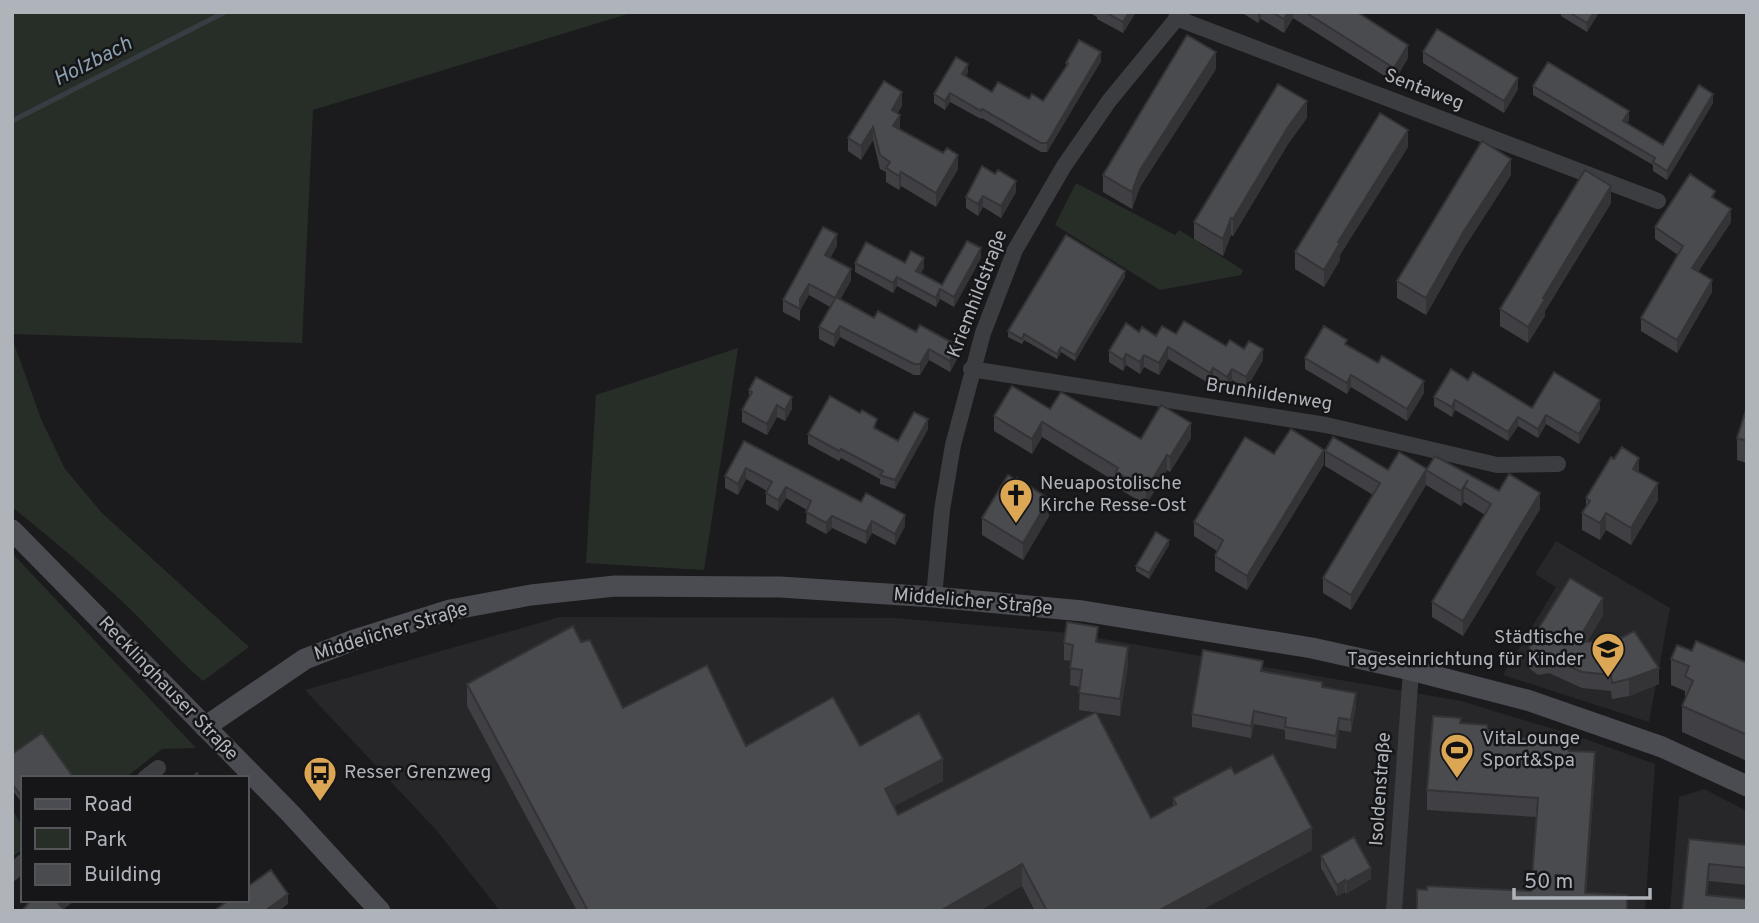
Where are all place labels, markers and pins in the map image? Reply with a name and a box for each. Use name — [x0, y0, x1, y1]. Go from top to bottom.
place label: Neuapostolische Kirche Resse-Ost — [1040, 472, 1187, 518]
church icon: Neuapostolische Kirche Resse-Ost — [997, 476, 1035, 525]
place label: Städtische Tageseinrichtung für Kinder — [1347, 626, 1585, 672]
school or university icon: Städtische Tageseinrichtung für Kinder — [1589, 630, 1627, 679]
place label: VitaLounge Sport&Spa — [1482, 727, 1580, 773]
sports icon: VitaLounge Sport&Spa — [1438, 731, 1476, 780]
bus stop icon: Resser Grenzweg — [301, 754, 339, 803]
place label: Resser Grenzweg — [344, 761, 491, 785]

